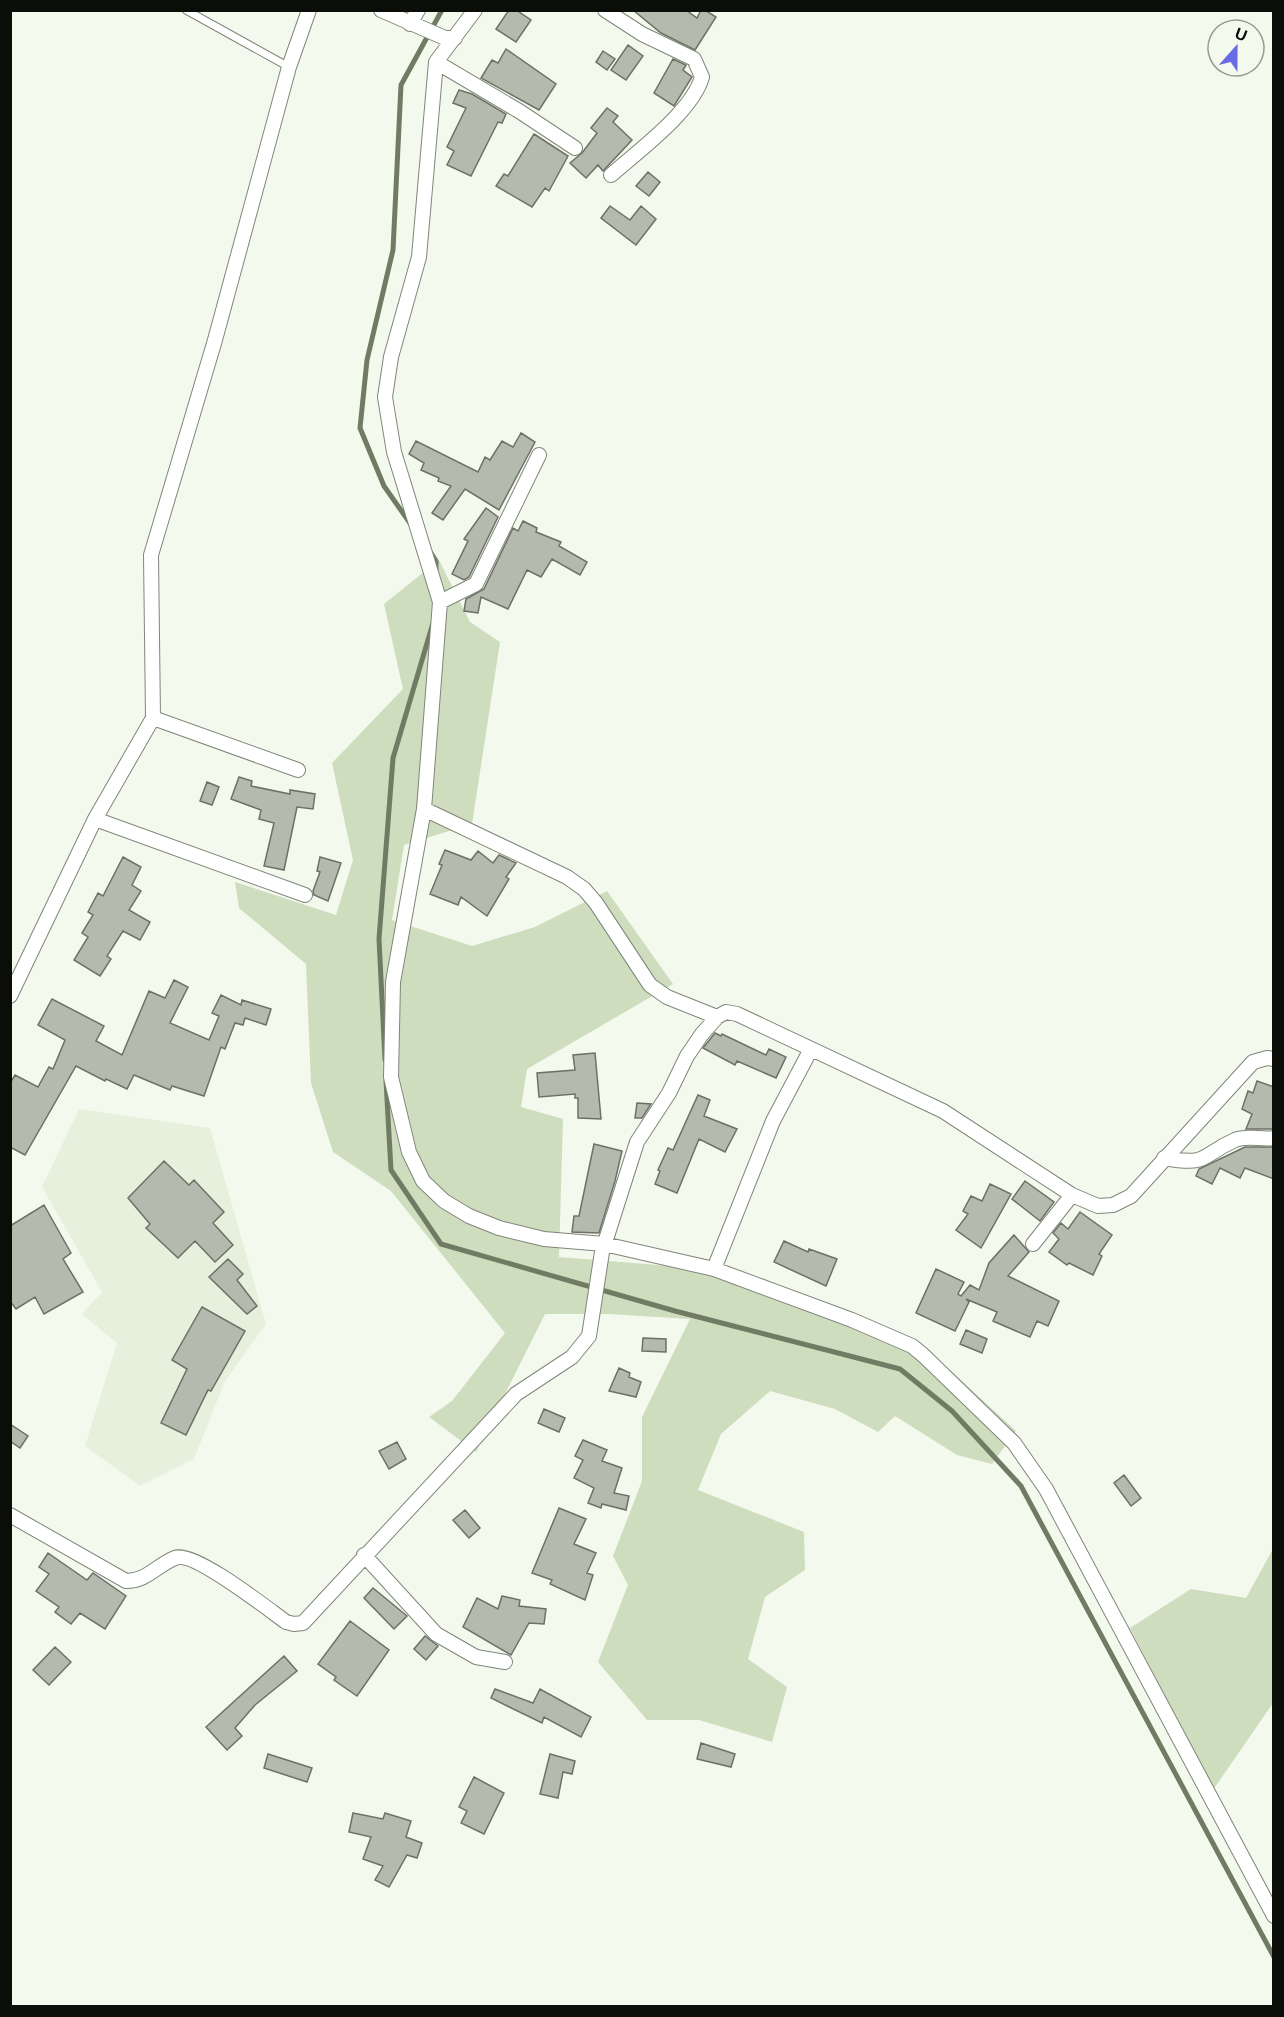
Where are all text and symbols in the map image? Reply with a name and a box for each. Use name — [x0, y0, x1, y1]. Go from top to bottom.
north arrow — [1206, 18, 1266, 78]
text: U — [1233, 24, 1250, 44]

